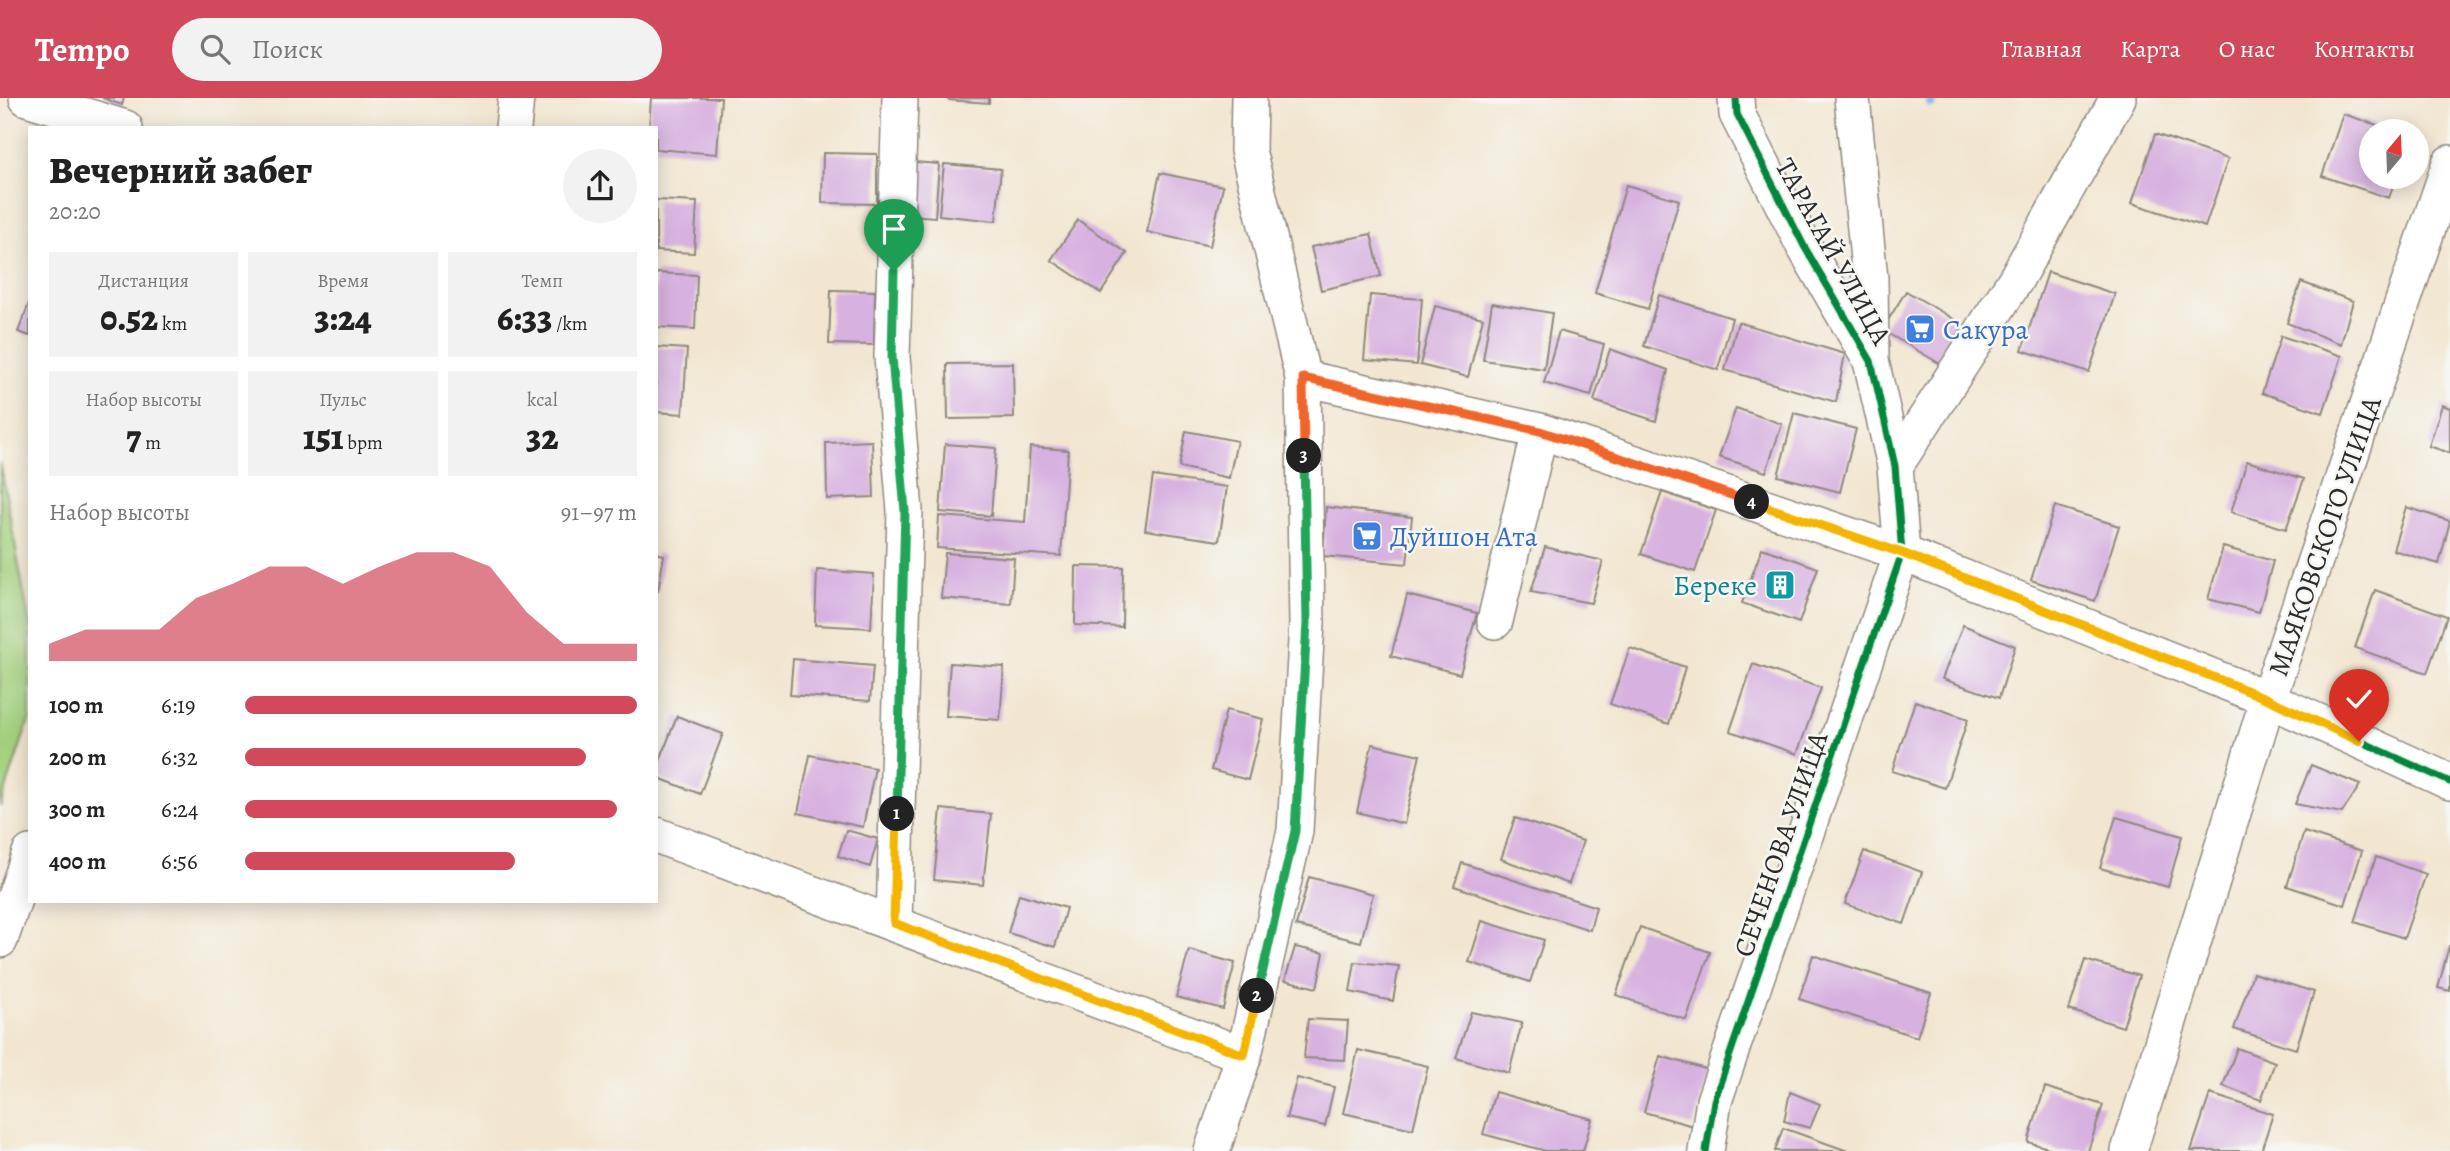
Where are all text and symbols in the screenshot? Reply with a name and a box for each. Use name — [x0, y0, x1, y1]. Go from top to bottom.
search box — [172, 18, 662, 81]
text: Tempo — [35, 27, 130, 72]
icon: search — [196, 30, 234, 68]
text: Поиск — [252, 32, 323, 67]
text: Главная — [2001, 33, 2082, 65]
text: Карта — [2120, 33, 2181, 65]
text: О нас — [2219, 33, 2275, 65]
text: Контакты — [2313, 33, 2415, 65]
north arrow — [2359, 119, 2429, 189]
map controls — [2359, 119, 2429, 189]
text: Вечерний забег — [49, 144, 312, 196]
button: share — [563, 149, 637, 223]
street label: ТАРАГАЙ УЛИЦА — [1766, 151, 1900, 352]
text: 20:20 — [49, 196, 101, 227]
pin — [864, 199, 924, 271]
icon: arrive — [875, 210, 913, 248]
text: Дистанция — [98, 268, 189, 294]
text: Время — [317, 268, 369, 294]
text: Темп — [522, 268, 563, 294]
text: 0.52 — [100, 294, 158, 342]
text: 3:24 — [314, 294, 372, 342]
text: 6:33 — [497, 294, 552, 342]
text: km — [158, 311, 187, 337]
text: /km — [552, 311, 588, 337]
place label: Сакура — [1943, 311, 2028, 349]
supermarket icon: Сакура — [1903, 312, 1937, 346]
text: Набор высоты — [85, 387, 202, 413]
text: Пульс — [319, 387, 367, 413]
text: kcal — [527, 387, 558, 413]
street label: МАЯКОВСКОГО УЛИЦА — [2259, 391, 2391, 681]
text: 7 — [126, 413, 141, 461]
text: 151 — [303, 413, 344, 461]
text: 32 — [526, 413, 559, 461]
text: m — [141, 430, 161, 456]
text: bpm — [344, 430, 383, 456]
pin: 3 — [1286, 438, 1322, 474]
text: 3 — [1299, 442, 1308, 468]
pin: 4 — [1734, 484, 1770, 520]
text: 4 — [1747, 488, 1756, 514]
text: Набор высоты — [49, 497, 190, 528]
text: 91–97 m — [561, 497, 637, 528]
place label: Дуйшон Ата — [1390, 518, 1538, 556]
supermarket icon: Дуйшон Ата — [1350, 519, 1384, 553]
place label: Береке — [1673, 567, 1757, 605]
building icon: Береке — [1763, 568, 1797, 602]
pin — [2329, 669, 2389, 741]
icon: check — [2340, 680, 2378, 718]
text: 100 m — [49, 690, 104, 721]
text: 6:19 — [161, 690, 195, 721]
street label: СЕЧЕНОВА УЛИЦА — [1725, 726, 1838, 962]
text: 200 m — [49, 742, 107, 773]
text: 6:32 — [161, 742, 198, 773]
text: 300 m — [49, 794, 105, 825]
text: 6:24 — [161, 794, 198, 825]
pin: 1 — [880, 796, 914, 832]
text: 1 — [893, 800, 900, 826]
text: 400 m — [49, 846, 106, 877]
text: 6:56 — [161, 846, 198, 877]
pin: 2 — [1240, 978, 1274, 1014]
text: 2 — [1252, 982, 1261, 1008]

